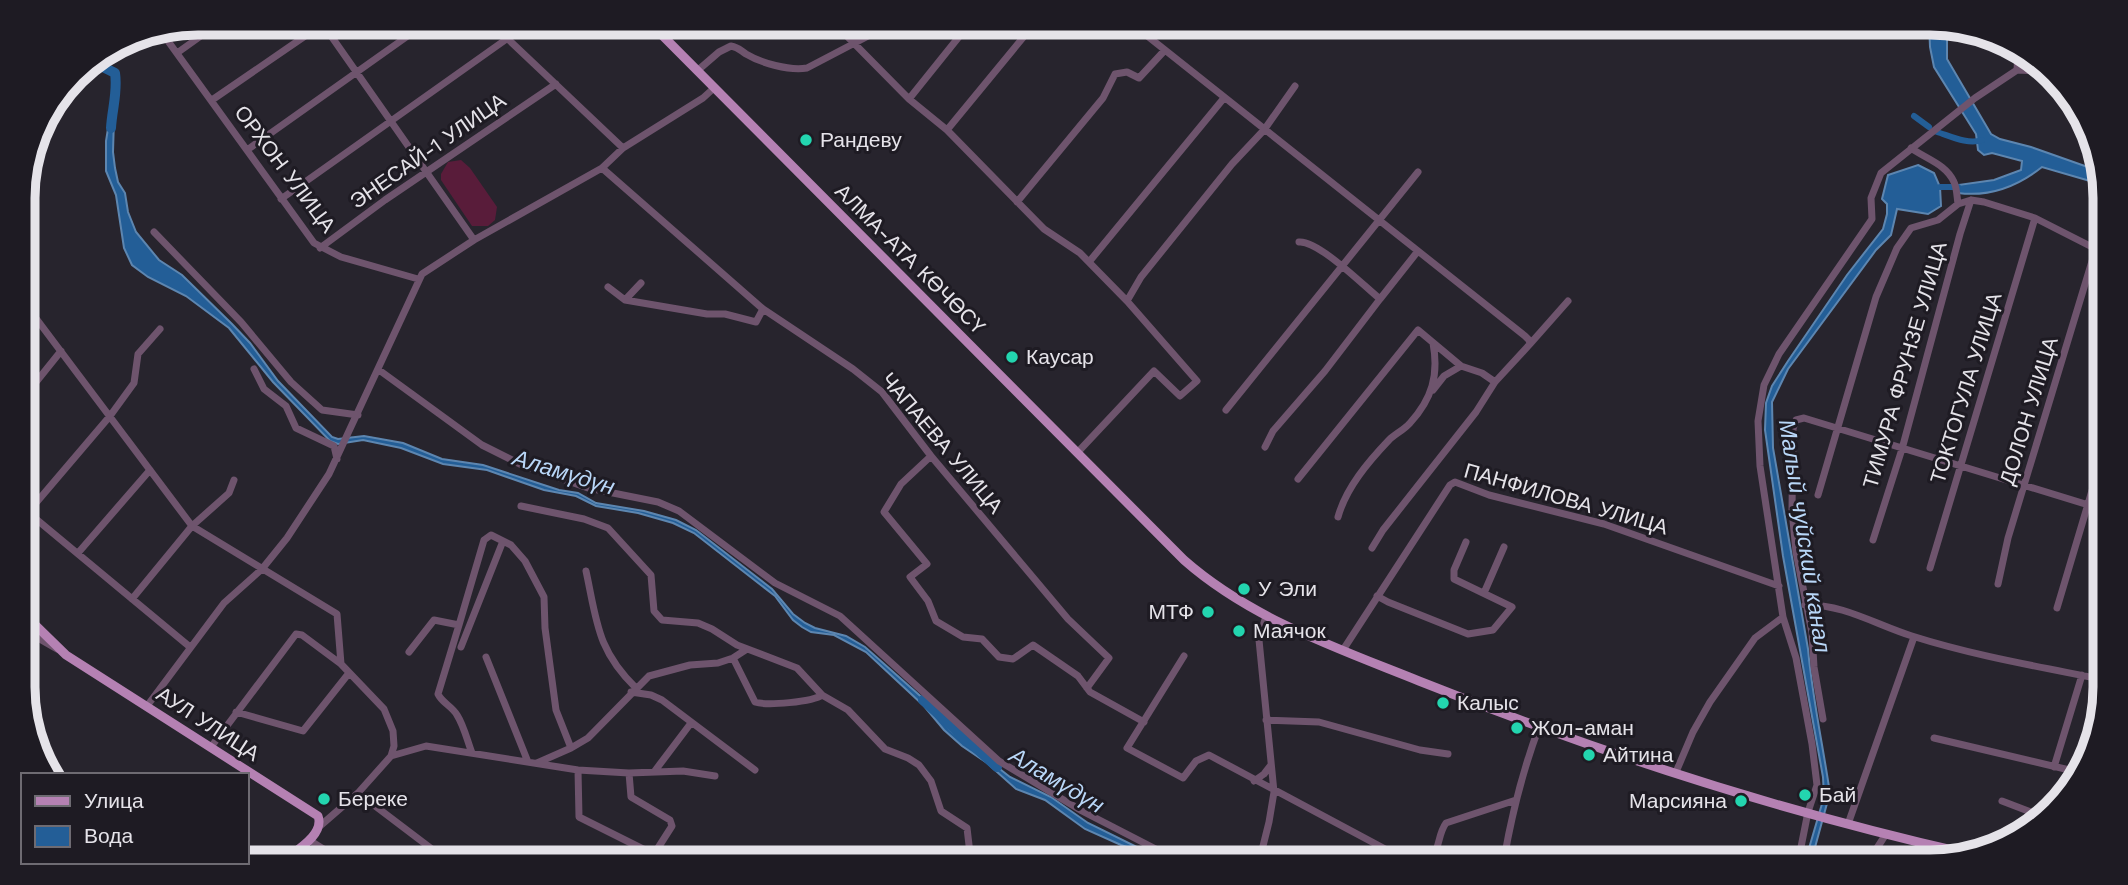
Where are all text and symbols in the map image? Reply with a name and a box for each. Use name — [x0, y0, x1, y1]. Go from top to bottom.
street label: ЭНЕСАЙ-1 УЛИЦА — [345, 87, 510, 214]
street label: ОРХОН УЛИЦА — [230, 100, 341, 237]
place label: Рандеву — [820, 127, 902, 152]
marker: Рандеву — [798, 132, 814, 148]
street label: АЛМА-АТА КӨЧӨСҮ — [830, 178, 991, 339]
street label: ТИМУРА ФРУНЗЕ УЛИЦА — [1857, 239, 1952, 491]
street label: ТОКТОГУЛА УЛИЦА — [1925, 289, 2007, 487]
street label: ДОЛОН УЛИЦА — [1994, 334, 2063, 488]
place label: Каусар — [1026, 344, 1094, 369]
marker: Каусар — [1004, 349, 1020, 365]
street label: ЧАПАЕВА УЛИЦА — [876, 367, 1009, 518]
water label: Малый чуйский канал — [1773, 417, 1836, 655]
water label: Аламүдүн — [508, 444, 618, 501]
street label: ПАНФИЛОВА УЛИЦА — [1461, 457, 1671, 540]
place label: У Эли — [1258, 576, 1317, 601]
marker: У Эли — [1236, 581, 1252, 597]
place label: МТФ — [1148, 599, 1194, 624]
marker: МТФ — [1200, 604, 1216, 620]
place label: Маячок — [1253, 618, 1326, 643]
marker: Маячок — [1231, 623, 1247, 639]
street label: АУЛ УЛИЦА — [152, 681, 264, 766]
place label: Калыс — [1457, 690, 1519, 715]
marker: Калыс — [1435, 695, 1451, 711]
place label: Жол-аман — [1531, 715, 1634, 740]
marker: Жол-аман — [1509, 720, 1525, 736]
water label: Аламүдүн — [1003, 741, 1109, 819]
place label: Айтина — [1603, 742, 1674, 767]
marker: Айтина — [1581, 747, 1597, 763]
legend — [21, 773, 248, 864]
place label: Бай — [1819, 782, 1856, 807]
place label: Береке — [338, 786, 408, 811]
marker: Бай — [1797, 787, 1813, 803]
text: Улица — [84, 788, 144, 813]
place label: Марсияна — [1629, 788, 1727, 813]
marker: Береке — [316, 791, 332, 807]
marker: Марсияна — [1733, 793, 1749, 809]
text: Вода — [84, 823, 133, 848]

